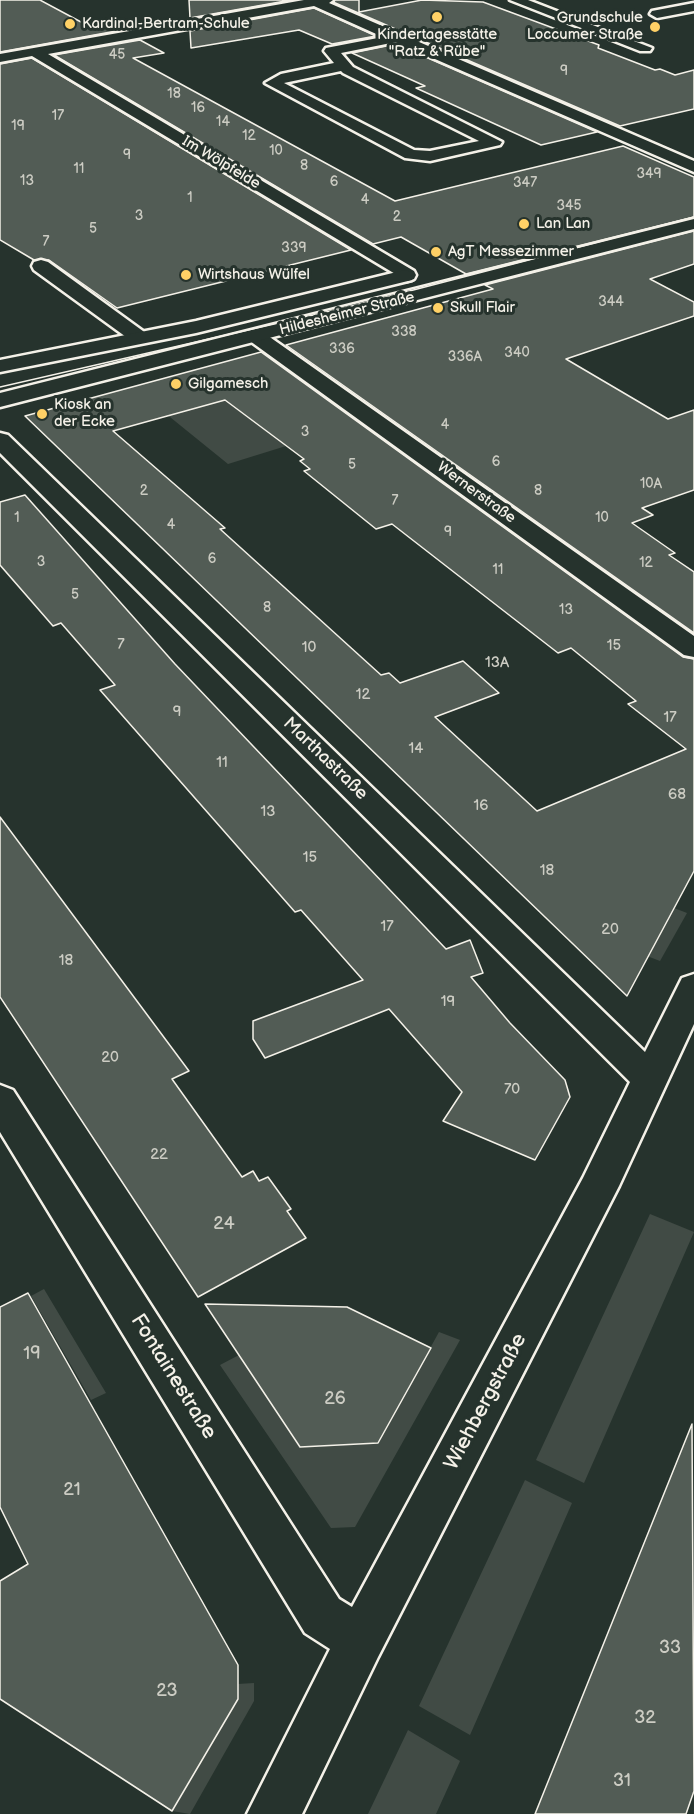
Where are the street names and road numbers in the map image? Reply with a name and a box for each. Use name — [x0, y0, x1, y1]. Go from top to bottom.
street label: Im Wölpfelde — [179, 133, 263, 193]
street label: Hildesheimer Straße — [278, 288, 416, 340]
street label: Wernerstraße — [433, 458, 519, 528]
street label: Marthastraße — [278, 713, 372, 805]
street label: Fontainestraße — [125, 1310, 221, 1444]
street label: Wiehbergstraße — [439, 1329, 533, 1475]

